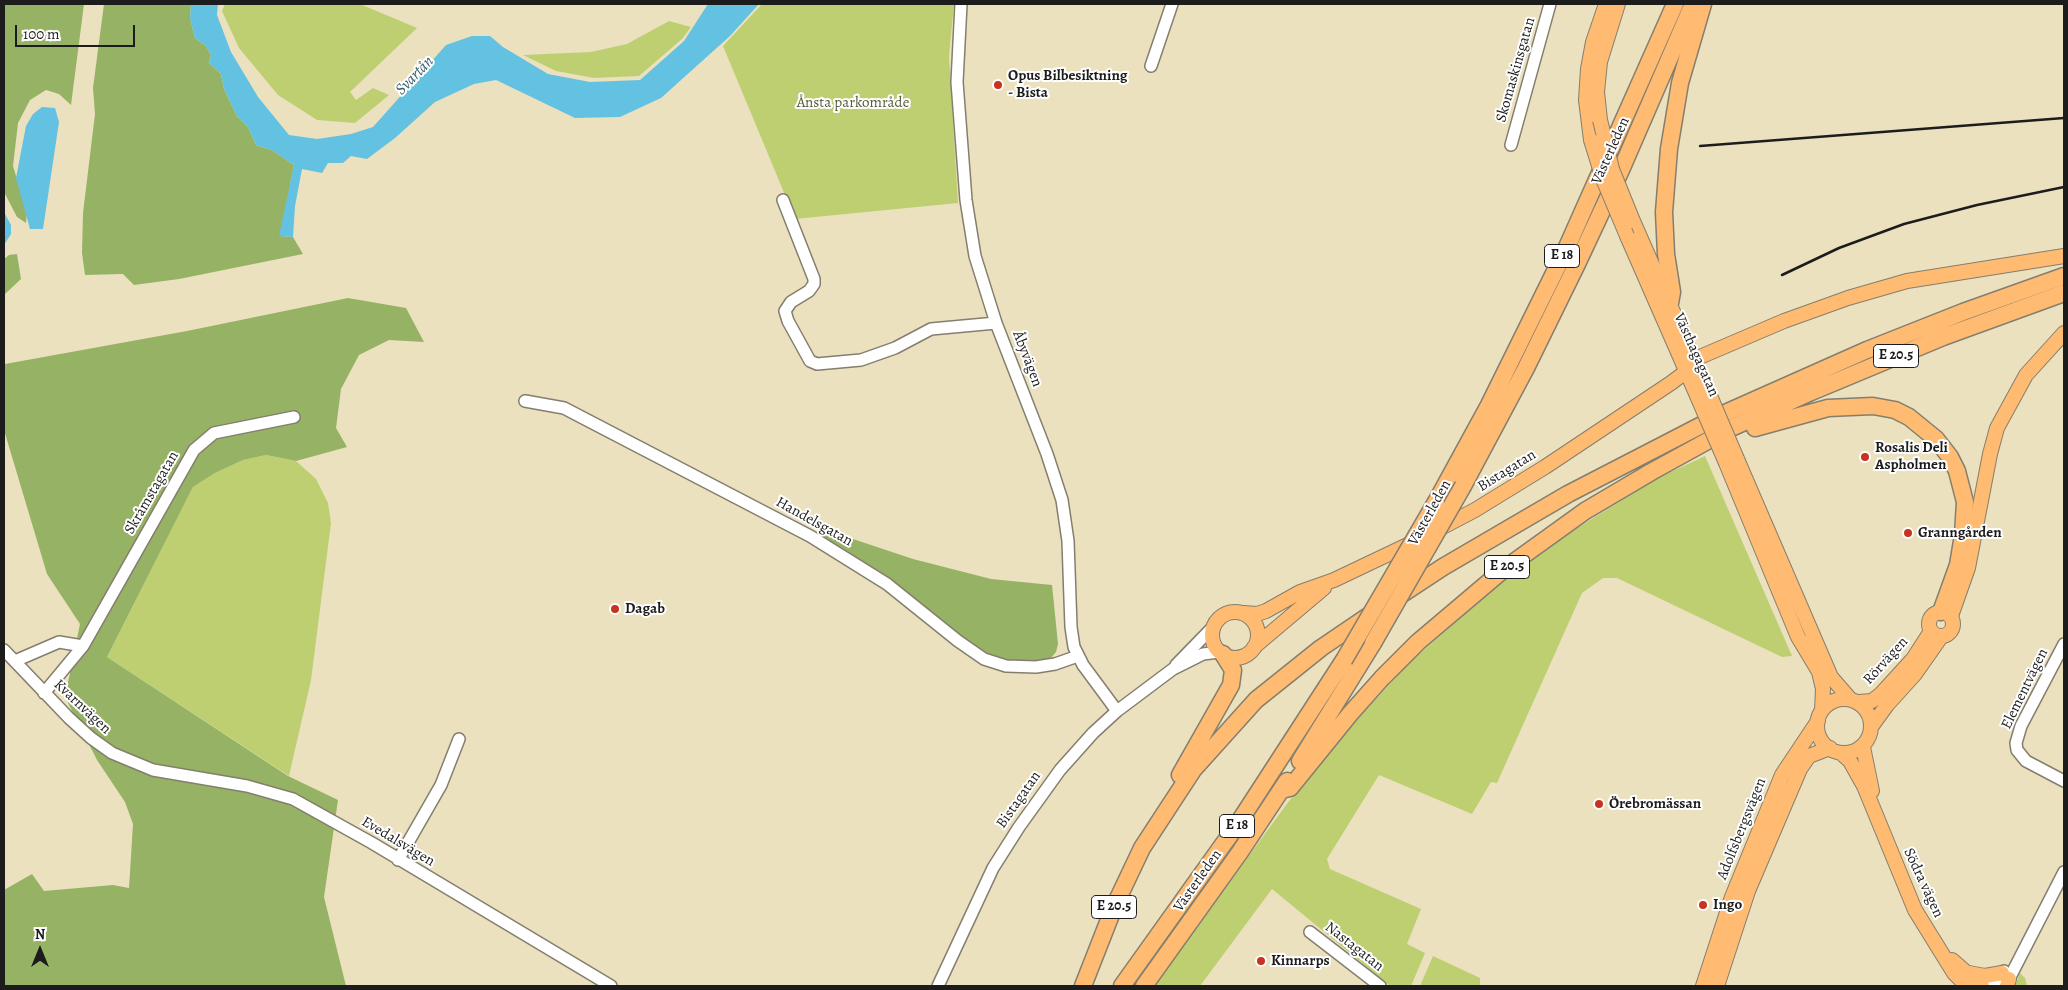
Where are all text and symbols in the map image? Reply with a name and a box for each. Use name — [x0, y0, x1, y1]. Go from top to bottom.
scale bar — [18, 15, 138, 47]
street label: Skomaskinsgatan — [1492, 15, 1540, 125]
text: 100 m — [23, 24, 60, 44]
water label: Svartån — [392, 52, 438, 100]
place label: Opus Bilbesiktning - Bista — [1008, 67, 1127, 102]
marker: Opus Bilbesiktning - Bista — [992, 79, 1004, 91]
park label: Ånsta parkområde — [797, 94, 909, 112]
street label: Västerleden — [1588, 115, 1634, 187]
road number: E 18 — [1544, 245, 1580, 268]
street label: Västhagagatan — [1670, 310, 1722, 400]
street label: Åbyvägen — [1008, 329, 1046, 389]
road number: E 20.5 — [1874, 344, 1918, 368]
place label: Rosalis Deli Aspholmen — [1875, 439, 1948, 474]
street label: Bistagatan — [1474, 446, 1540, 496]
street label: Skråmstagatan — [121, 448, 183, 538]
marker: Rosalis Deli Aspholmen — [1859, 451, 1871, 463]
street label: Västerleden — [1405, 477, 1455, 549]
street label: Handelsgatan — [772, 493, 856, 551]
place label: Granngården — [1918, 524, 2002, 542]
marker: Granngården — [1902, 527, 1914, 539]
road number: E 20.5 — [1484, 556, 1530, 578]
place label: Dagab — [625, 600, 665, 618]
marker: Dagab — [609, 603, 621, 615]
street label: Rörvägen — [1860, 633, 1912, 689]
street label: Elementvägen — [1998, 646, 2052, 732]
street label: Kvarnvägen — [50, 676, 114, 738]
street label: Bistagatan — [993, 768, 1045, 832]
street label: Adolfsbergsvägen — [1713, 775, 1771, 883]
place label: Örebromässan — [1609, 795, 1701, 813]
marker: Örebromässan — [1593, 798, 1605, 810]
street label: Evedalsvägen — [358, 813, 438, 871]
road number: E 18 — [1220, 814, 1254, 838]
street label: Södra vägen — [1899, 845, 1947, 921]
street label: Västerleden — [1170, 846, 1226, 916]
road number: E 20.5 — [1092, 896, 1136, 919]
place label: Ingo — [1713, 896, 1742, 914]
marker: Ingo — [1697, 899, 1709, 911]
street label: Nastagatan — [1321, 918, 1387, 976]
north arrow — [15, 925, 65, 975]
text: N — [35, 925, 45, 944]
place label: Kinnarps — [1271, 952, 1330, 970]
marker: Kinnarps — [1255, 955, 1267, 967]

